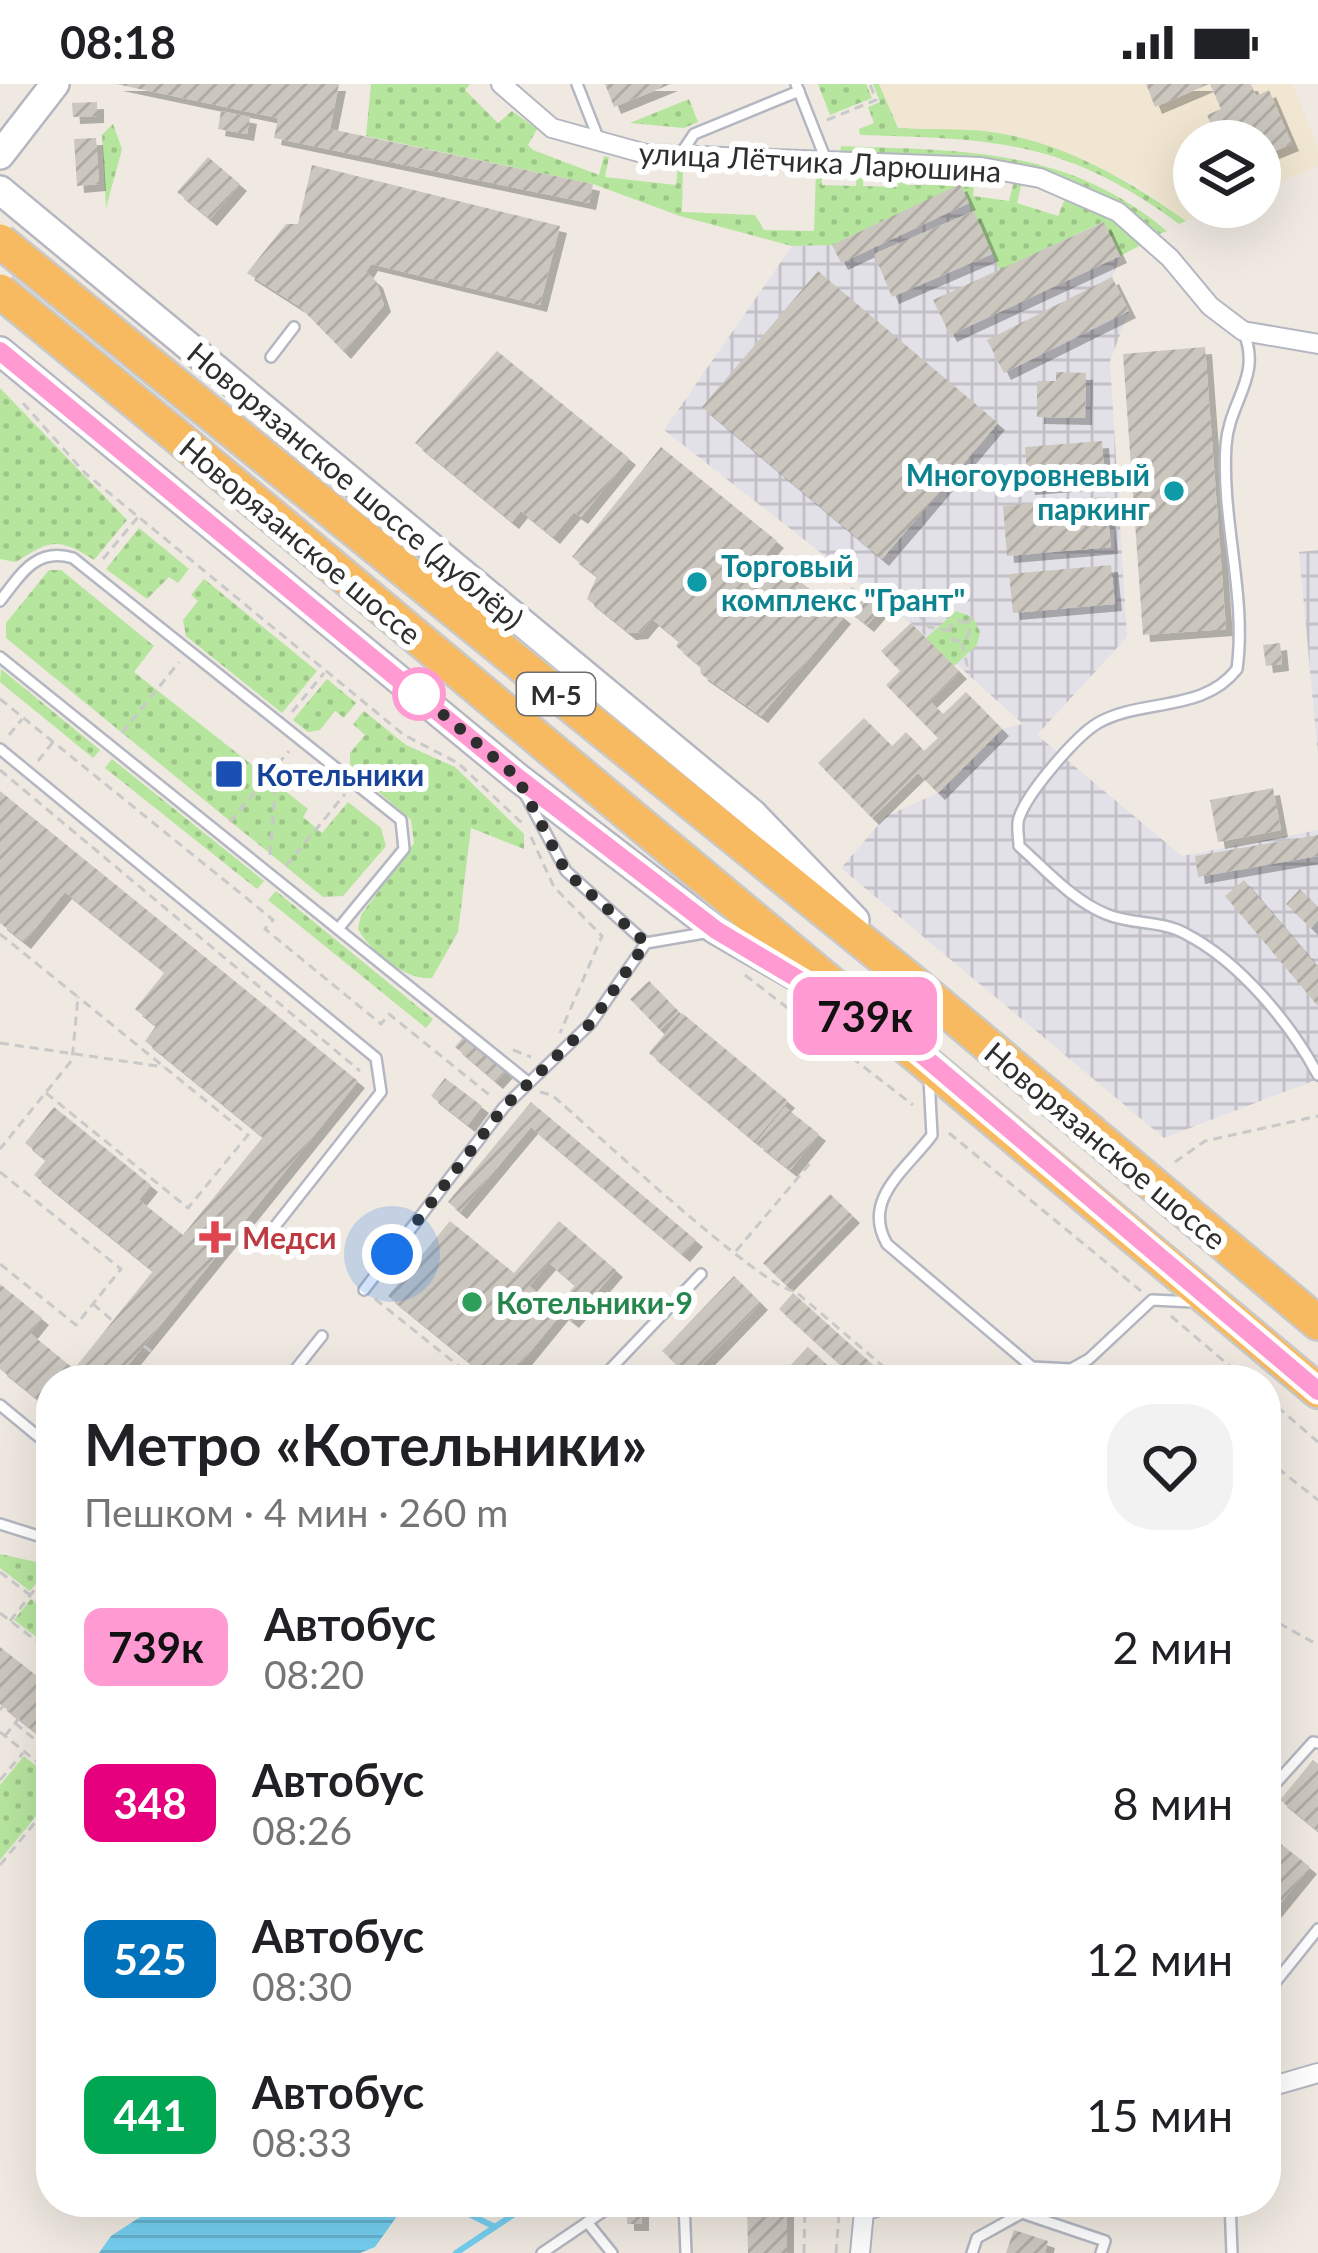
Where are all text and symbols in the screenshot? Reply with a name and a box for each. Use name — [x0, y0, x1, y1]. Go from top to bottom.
text: 08:18 — [60, 15, 176, 69]
map controls — [1173, 120, 1281, 228]
button: layers — [1173, 120, 1281, 228]
street label: улица Лётчика Ларюшина — [638, 134, 1002, 188]
street label: Новорязанское шоссе (дублёр) — [181, 334, 531, 636]
street label: Новорязанское шоссе — [173, 429, 429, 651]
place label: Многоуровневый паркинг — [906, 456, 1150, 526]
marker: Многоуровневый паркинг — [1161, 478, 1187, 504]
place label: Торговый комплекс "Грант" — [721, 547, 965, 617]
marker: Торговый комплекс "Грант" — [684, 569, 710, 595]
unlabelled marker — [394, 669, 444, 719]
road number: М-5 — [517, 673, 595, 715]
place label: Котельники — [256, 756, 424, 792]
marker: Котельники — [213, 758, 245, 790]
line badge: 739к — [781, 977, 949, 1055]
text: 739к — [817, 991, 913, 1041]
street label: Новорязанское шоссе — [978, 1034, 1234, 1256]
place label: Медси — [242, 1219, 337, 1255]
marker: Медси — [199, 1221, 231, 1253]
your location — [362, 1224, 422, 1284]
place label: Котельники-9 — [496, 1284, 693, 1320]
marker: Котельники-9 — [459, 1289, 485, 1315]
button: heart — [1107, 1404, 1233, 1530]
text: Метро «Котельники» — [84, 1410, 647, 1478]
text: Пешком · 4 мин · 260 m — [84, 1489, 508, 1535]
text: Автобус — [264, 1597, 436, 1651]
text: 2 мин — [1112, 1620, 1233, 1674]
text: 739к — [108, 1622, 204, 1672]
text: 08:20 — [264, 1651, 364, 1697]
text: Автобус — [252, 1753, 424, 1807]
text: 8 мин — [1112, 1776, 1233, 1830]
text: 348 — [113, 1778, 187, 1828]
text: 08:26 — [252, 1807, 352, 1853]
text: Автобус — [252, 1909, 424, 1963]
text: 12 мин — [1086, 1932, 1233, 1986]
text: 525 — [113, 1934, 187, 1984]
text: 08:30 — [252, 1963, 352, 2009]
text: Автобус — [252, 2065, 424, 2119]
text: 15 мин — [1086, 2088, 1233, 2142]
text: 441 — [113, 2090, 187, 2140]
text: 08:33 — [252, 2119, 352, 2165]

